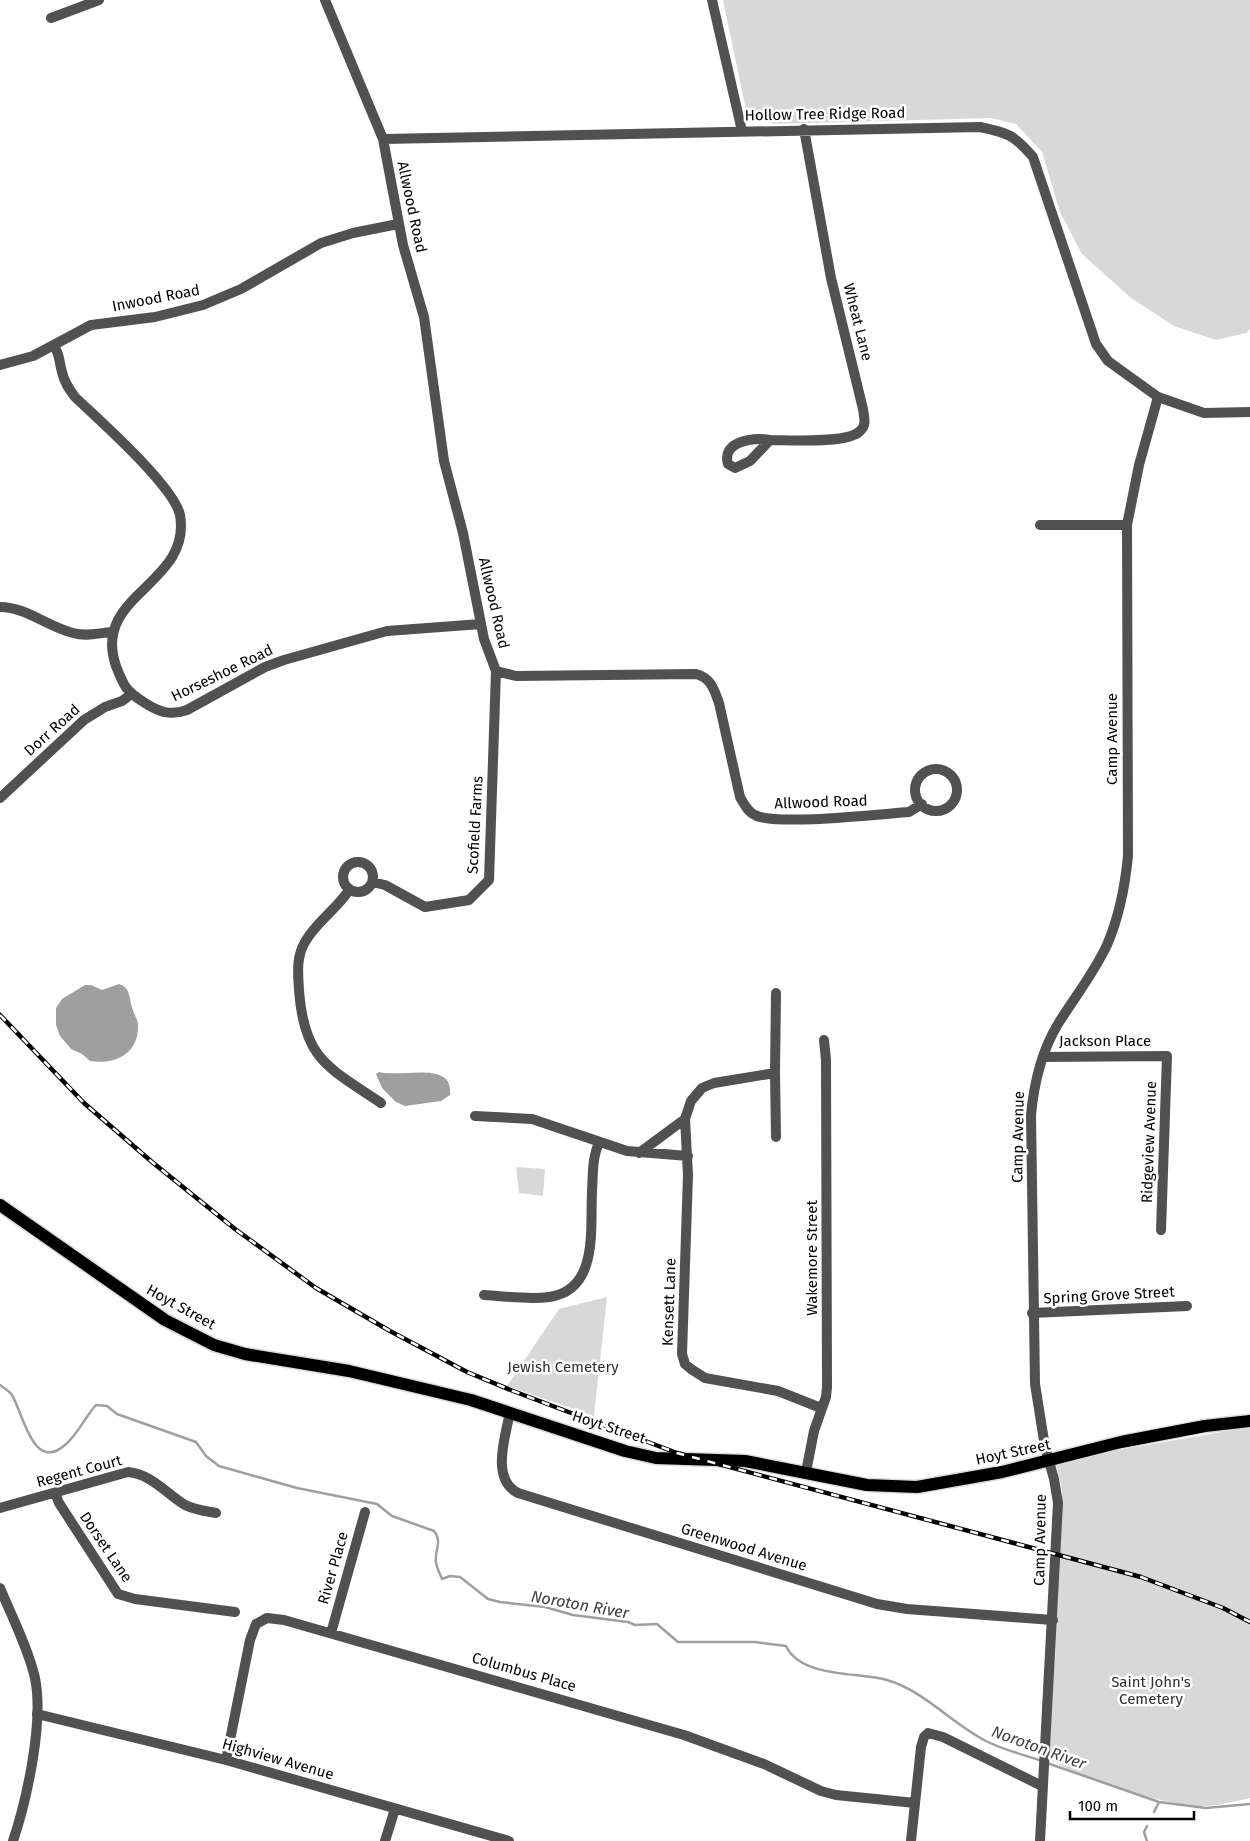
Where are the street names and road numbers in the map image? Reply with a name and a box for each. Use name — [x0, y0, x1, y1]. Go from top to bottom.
street label: Hollow Tree Ridge Road — [744, 104, 906, 124]
street label: Allwood Road — [394, 160, 430, 254]
street label: Inwood Road — [111, 281, 201, 315]
street label: Wheat Lane — [840, 281, 876, 363]
street label: Allwood Road — [475, 556, 513, 650]
street label: Horseshoe Road — [168, 641, 276, 705]
street label: Camp Avenue — [1103, 693, 1121, 785]
street label: Dorr Road — [20, 700, 84, 760]
street label: Scofield Farms — [463, 776, 487, 874]
street label: Allwood Road — [774, 791, 868, 813]
street label: Jackson Place — [1059, 1032, 1151, 1050]
street label: Ridgeview Avenue — [1138, 1081, 1160, 1203]
street label: Camp Avenue — [1008, 1091, 1028, 1183]
street label: Wakemore Street — [803, 1200, 821, 1316]
street label: Kensett Lane — [658, 1258, 680, 1346]
street label: Hoyt Street — [143, 1281, 219, 1334]
street label: Spring Grove Street — [1043, 1283, 1176, 1307]
street label: Hoyt Street — [570, 1407, 649, 1448]
street label: Hoyt Street — [974, 1435, 1053, 1469]
street label: Regent Court — [34, 1451, 124, 1491]
street label: Camp Avenue — [1030, 1494, 1050, 1586]
street label: Dorset Lane — [76, 1508, 136, 1586]
street label: Greenwood Avenue — [679, 1519, 809, 1575]
street label: River Place — [314, 1530, 352, 1606]
street label: Columbus Place — [470, 1649, 578, 1695]
street label: Highview Avenue — [220, 1734, 336, 1784]

